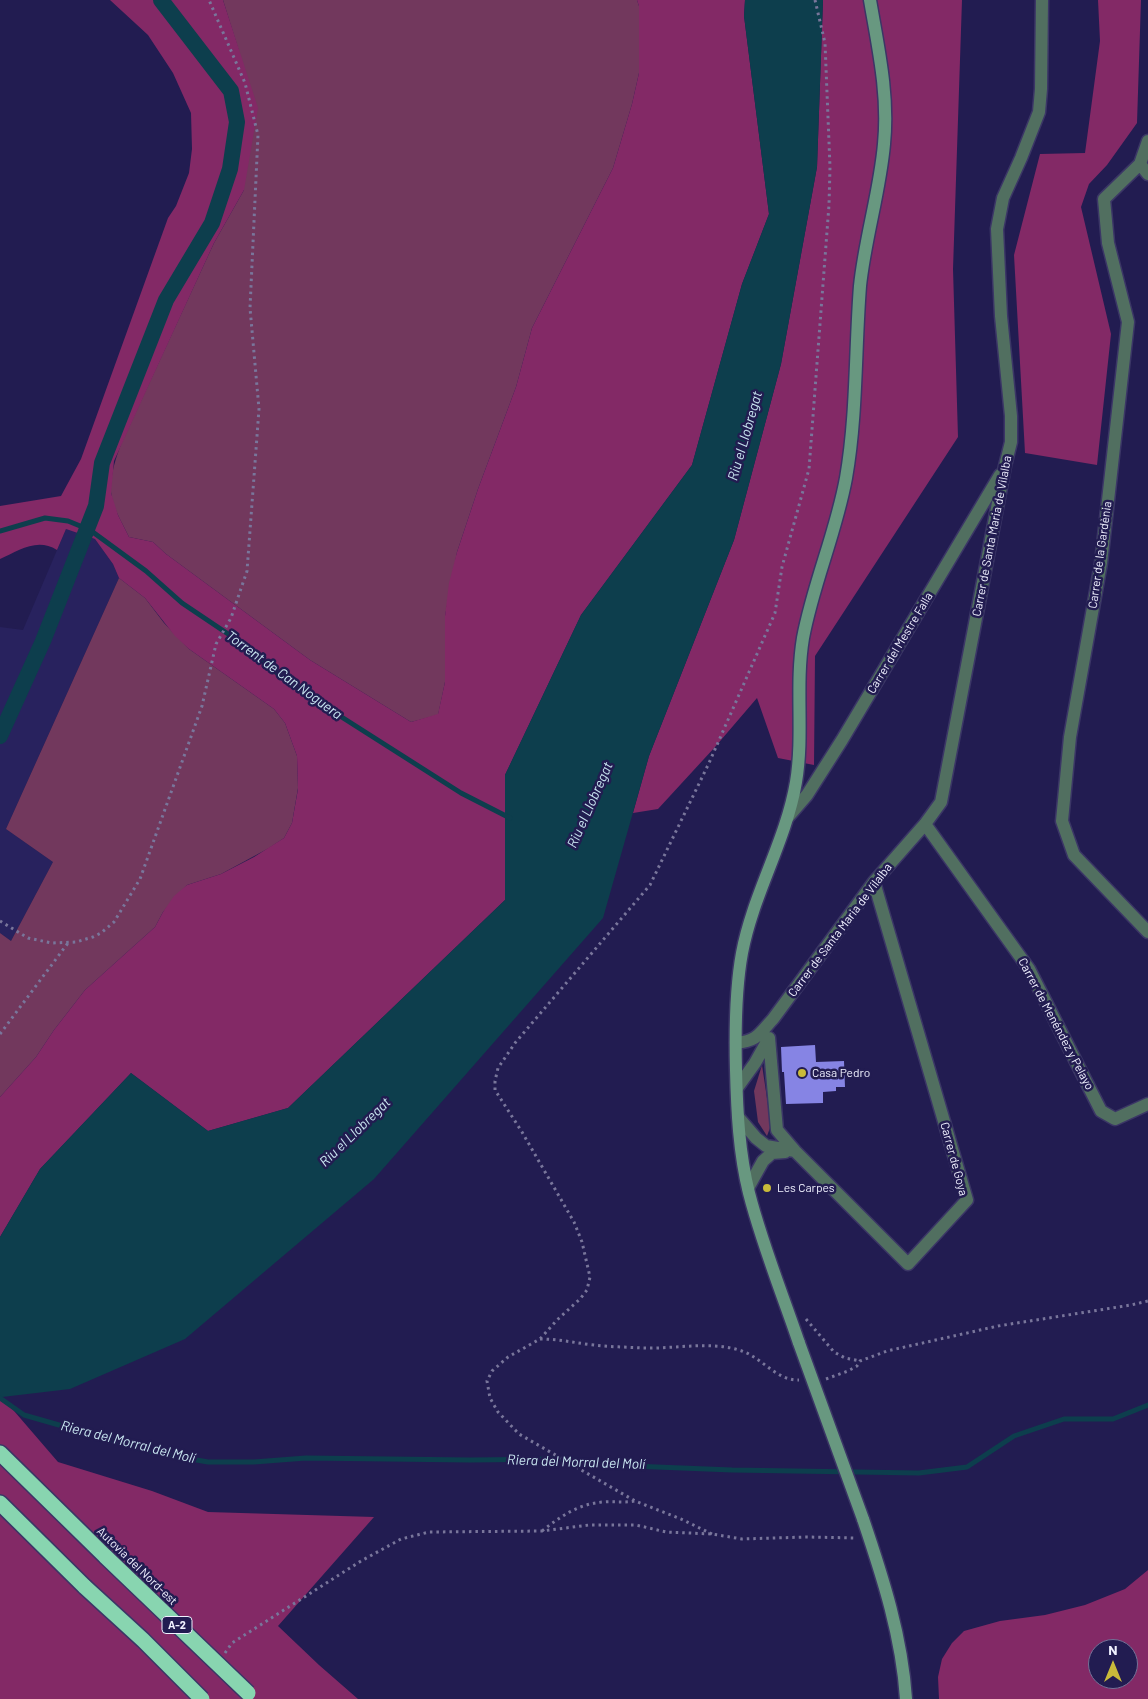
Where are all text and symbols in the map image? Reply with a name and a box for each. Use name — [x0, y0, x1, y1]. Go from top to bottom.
water label: Riu el Llobregat — [724, 389, 766, 483]
street label: Carrer de Santa Maria de Vilalba — [969, 454, 1015, 618]
street label: Carrer de la Gardènia — [1085, 500, 1115, 610]
street label: Carrer del Mestre Falla — [864, 590, 936, 696]
water label: Torrent de Can Noguera — [223, 627, 345, 723]
water label: Riu el Llobregat — [564, 759, 616, 851]
street label: Carrer de Santa Maria de Vilalba — [785, 860, 895, 1000]
street label: Carrer de Menéndez y Pelayo — [1015, 956, 1097, 1092]
place label: Casa Pedro — [812, 1066, 870, 1080]
marker: Casa Pedro — [796, 1067, 808, 1079]
water label: Riu el Llobregat — [316, 1094, 394, 1170]
street label: Carrer de Goya — [937, 1121, 971, 1197]
place label: Les Carpes — [777, 1181, 835, 1195]
marker: Les Carpes — [761, 1182, 773, 1194]
water label: Riera del Morral del Molí — [59, 1417, 197, 1467]
water label: Riera del Morral del Molí — [507, 1451, 645, 1473]
street label: Autovia del Nord-est — [94, 1524, 180, 1608]
road number: A-2 — [162, 1616, 192, 1634]
north arrow — [1088, 1639, 1138, 1689]
text: N — [1108, 1641, 1118, 1658]

